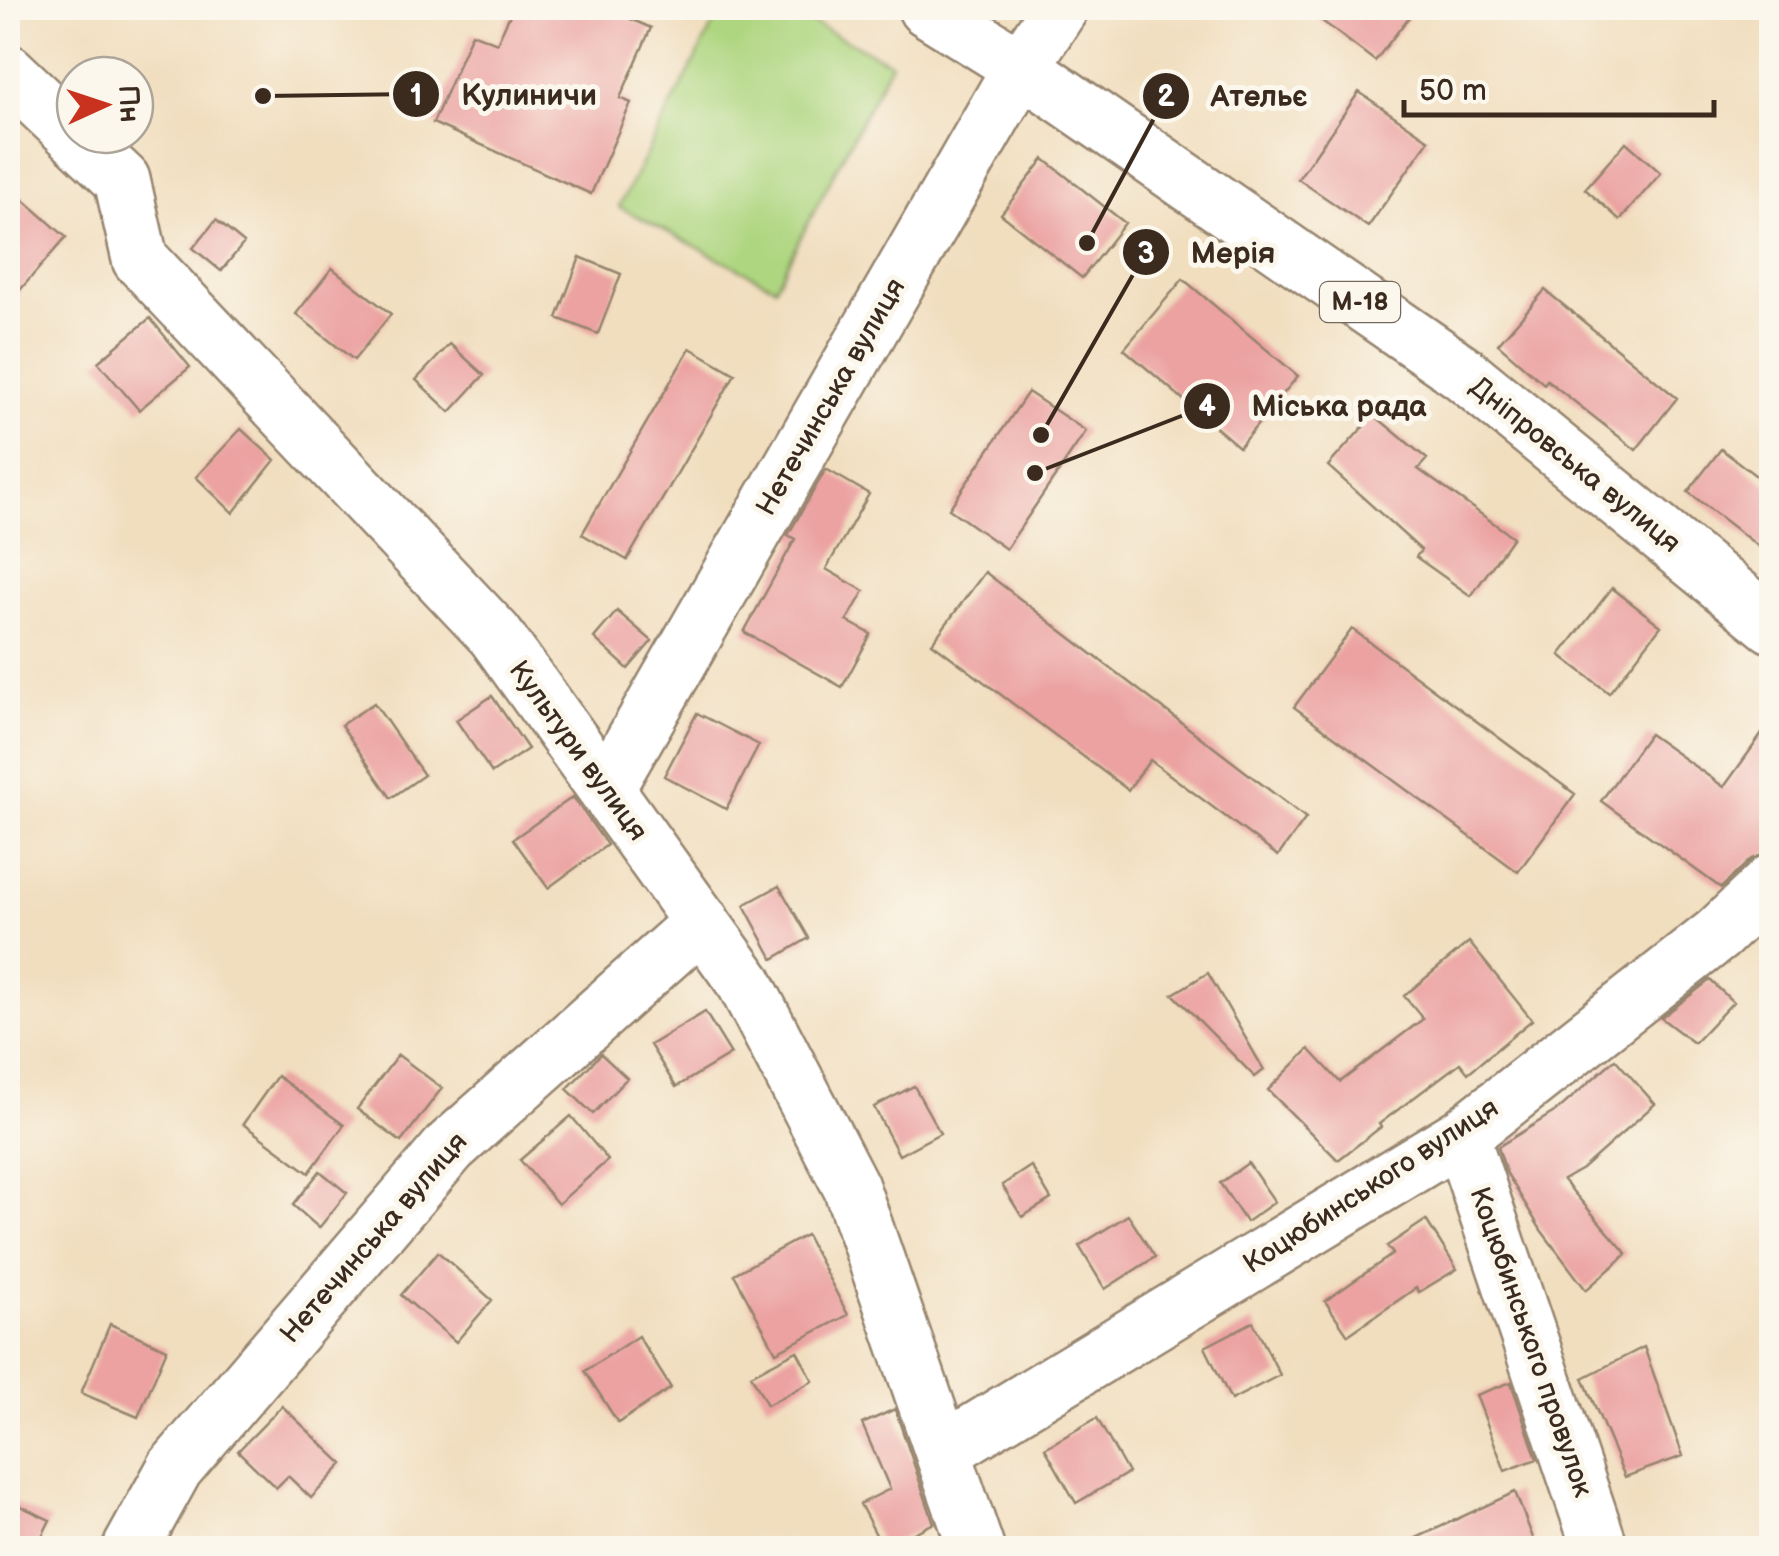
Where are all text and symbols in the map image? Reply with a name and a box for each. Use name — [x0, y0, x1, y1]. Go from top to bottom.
north arrow — [55, 55, 155, 155]
scale bar — [1404, 55, 1714, 117]
callout: Кулиничи — [391, 64, 617, 124]
callout: Ательє — [1141, 66, 1328, 126]
text: 50 m — [1419, 73, 1487, 109]
text: 1 — [410, 78, 422, 114]
text: Кулиничи — [461, 78, 597, 114]
text: 2 — [1157, 79, 1175, 115]
text: Ательє — [1210, 79, 1307, 115]
text: Пн — [111, 84, 146, 123]
callout: Мерія — [1121, 222, 1296, 282]
text: 3 — [1137, 236, 1155, 272]
text: Мерія — [1191, 236, 1275, 272]
street label: Нетечинська вулиця — [750, 273, 912, 521]
road number: М-18 — [1320, 282, 1400, 322]
street label: Дніпровська вулиця — [1463, 370, 1687, 560]
callout: Міська рада — [1182, 376, 1447, 436]
text: 4 — [1198, 389, 1216, 425]
text: Міська рада — [1252, 389, 1427, 425]
street label: Культури вулиця — [502, 655, 654, 847]
street label: Коцюбинського вулиця — [1237, 1091, 1505, 1281]
street label: Нетечинська вулиця — [274, 1126, 474, 1350]
street label: Коцюбинського провулок — [1462, 1183, 1600, 1501]

